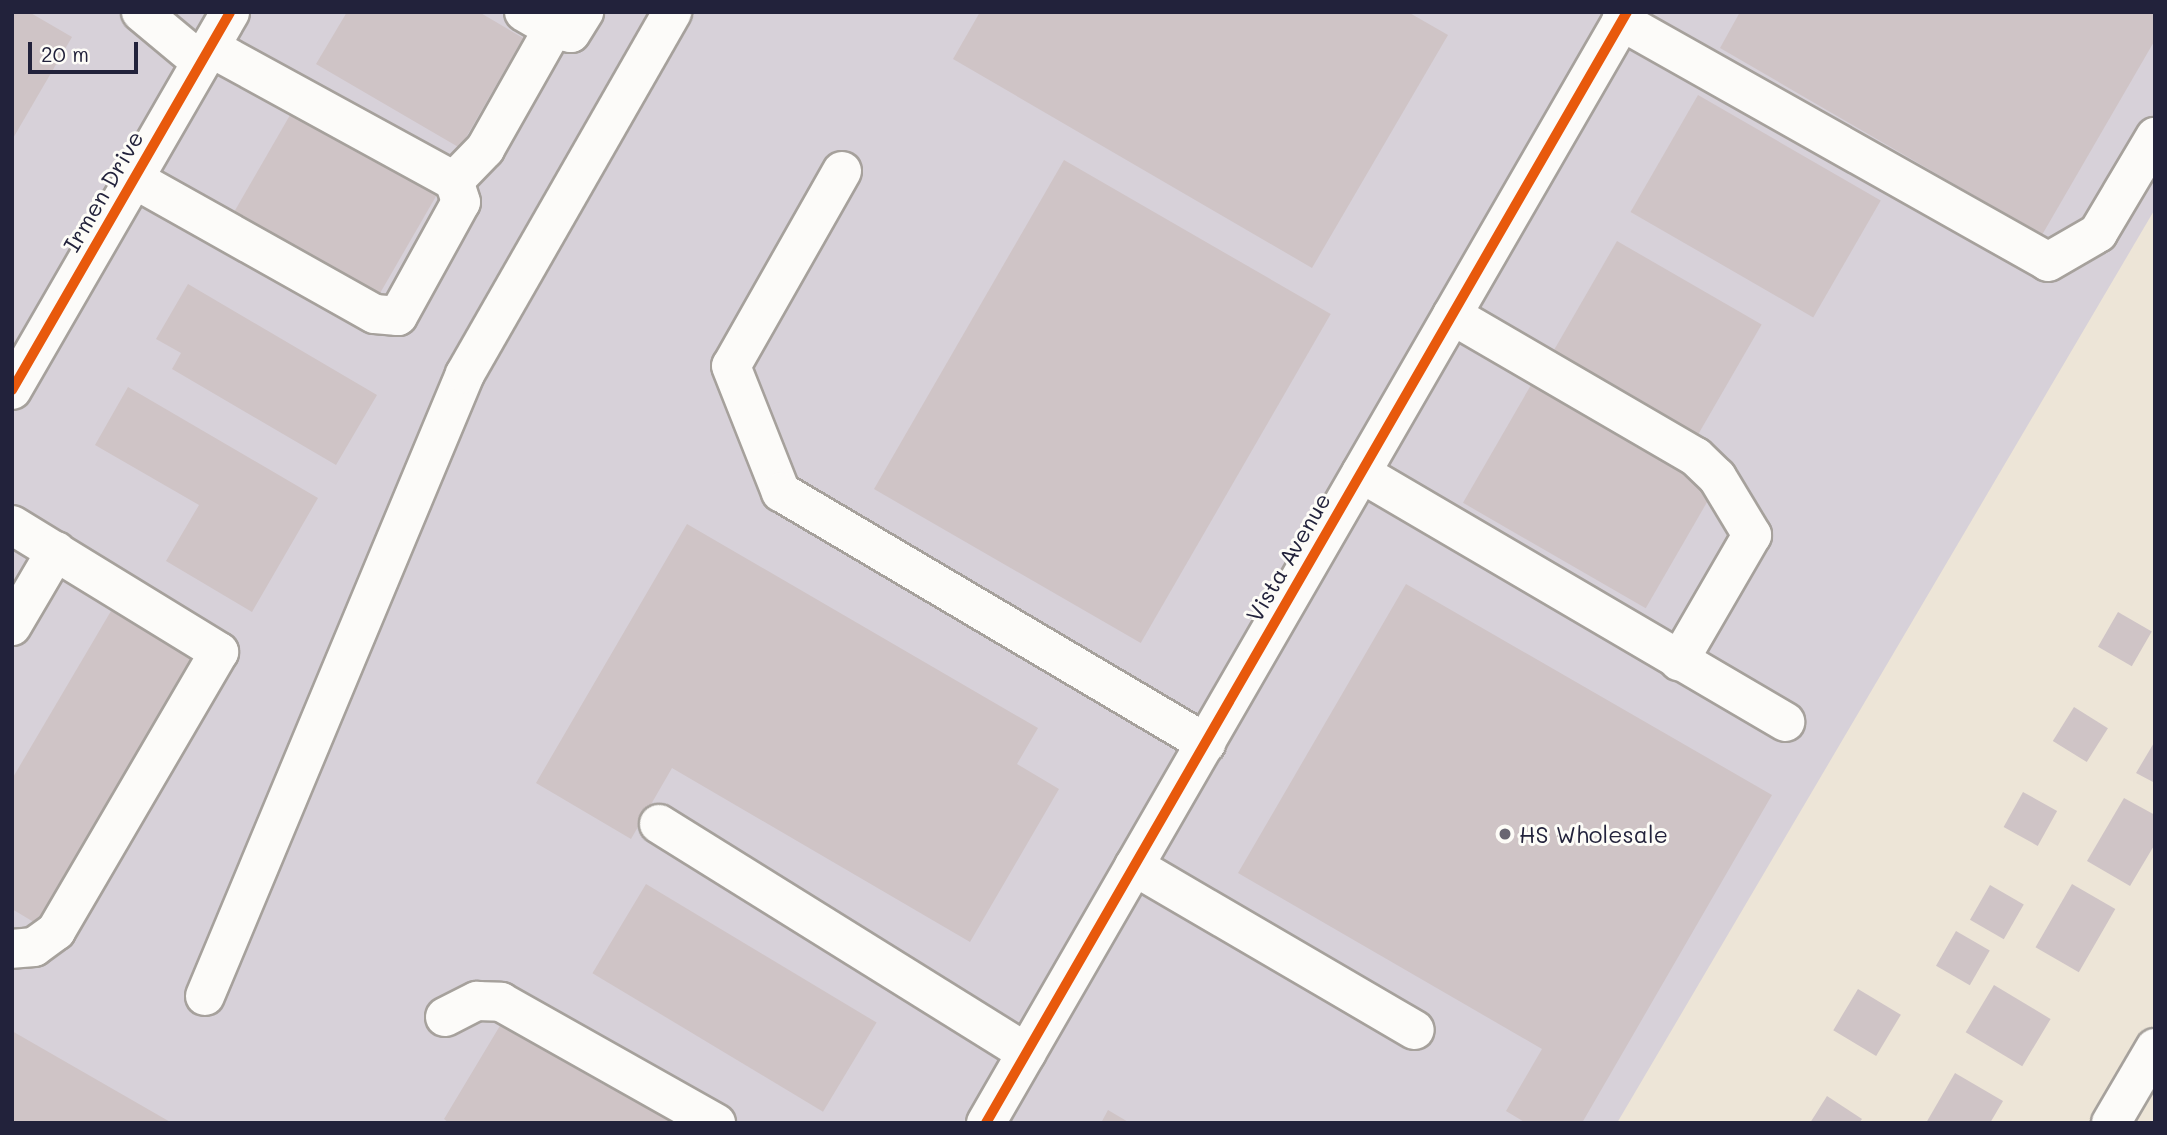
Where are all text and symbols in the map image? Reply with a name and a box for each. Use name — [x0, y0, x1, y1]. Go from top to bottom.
scale bar — [32, 28, 142, 72]
text: 20 m — [41, 40, 89, 67]
street label: Irmen Drive — [57, 126, 149, 256]
street label: Vista Avenue — [1240, 488, 1336, 626]
place label: HS Wholesale — [1519, 820, 1668, 848]
marker: HS Wholesale — [1497, 826, 1513, 842]

